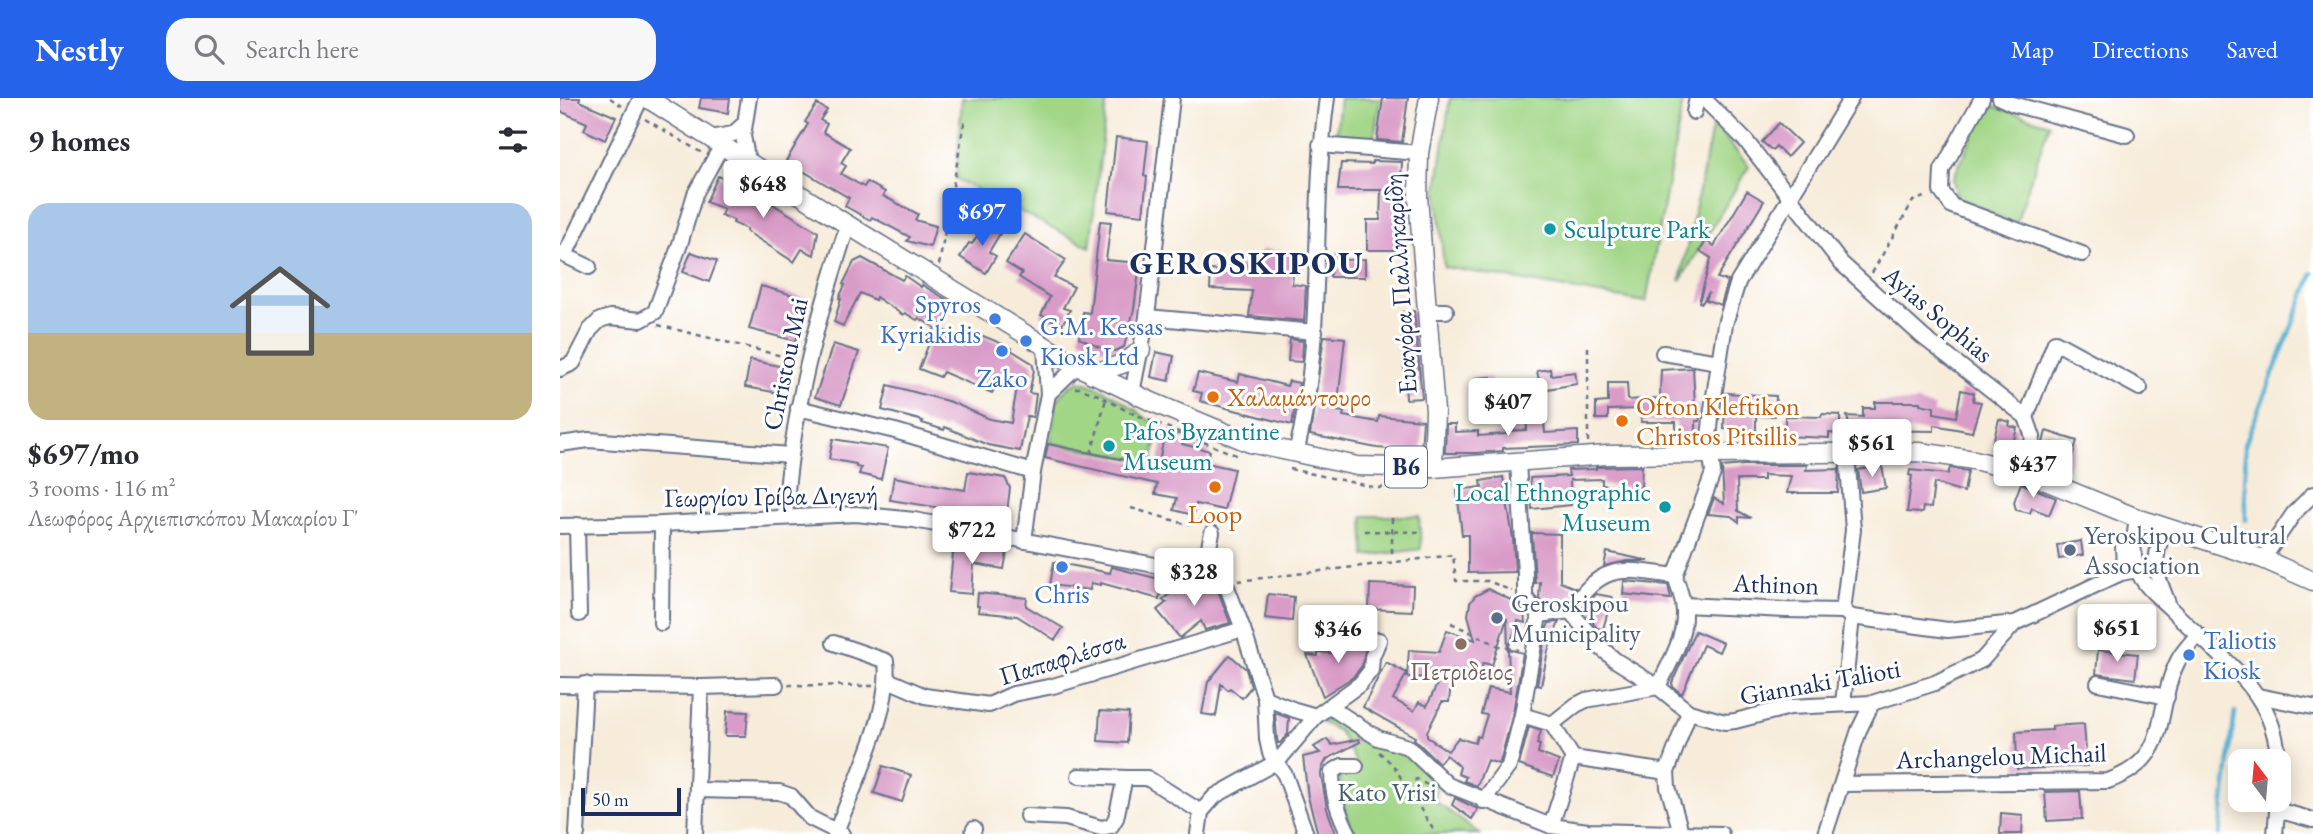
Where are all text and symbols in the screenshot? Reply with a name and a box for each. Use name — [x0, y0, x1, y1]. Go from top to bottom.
search box — [166, 18, 656, 81]
text: Nestly — [35, 28, 124, 71]
icon: search — [190, 30, 228, 68]
text: Search here — [246, 32, 359, 66]
text: Map — [2011, 34, 2054, 65]
text: Directions — [2092, 34, 2189, 65]
text: Saved — [2227, 34, 2278, 65]
text: 9 homes — [28, 121, 130, 160]
icon: filters — [494, 121, 532, 159]
pin: $648 — [722, 160, 804, 220]
text: $648 — [739, 168, 787, 198]
street label: Ευαγόρα Παλληκαρίδη — [1375, 173, 1425, 395]
pin: $697 — [941, 188, 1023, 248]
text: $697 — [958, 196, 1006, 226]
place label: Sculpture Park — [1564, 212, 1711, 246]
marker: Sculpture Park — [1542, 221, 1558, 237]
district label: GEROSKIPOU — [1129, 241, 1365, 284]
icon: home — [217, 248, 343, 374]
street label: Ayias Sophias — [1875, 257, 2000, 370]
place label: Spyros Kyriakidis — [880, 287, 981, 351]
street label: Christou Mai — [754, 294, 816, 434]
place label: G.M. Kessas Kiosk Ltd — [1040, 309, 1163, 373]
marker: Spyros Kyriakidis — [987, 311, 1003, 327]
marker: G.M. Kessas Kiosk Ltd — [1018, 333, 1034, 349]
marker: Zako — [994, 343, 1010, 359]
place label: Zako — [976, 361, 1028, 395]
pin: $407 — [1467, 378, 1549, 438]
place label: Χαλαμάντουρο — [1226, 380, 1371, 414]
text: $407 — [1484, 386, 1532, 416]
marker: Χαλαμάντουρο — [1205, 389, 1221, 405]
place label: Ofton Kleftikon Christos Pitsillis — [1636, 389, 1800, 453]
marker: Ofton Kleftikon Christos Pitsillis — [1614, 413, 1630, 429]
place label: Pafos Byzantine Museum — [1123, 414, 1279, 478]
pin: $561 — [1831, 420, 1913, 479]
text: $561 — [1848, 427, 1896, 457]
text: $697/mo — [28, 434, 139, 473]
marker: Pafos Byzantine Museum — [1101, 438, 1117, 454]
pin: $437 — [1992, 440, 2074, 500]
road number: B6 — [1385, 446, 1427, 488]
text: $437 — [2009, 448, 2057, 478]
text: 3 rooms · 116 m² — [28, 473, 176, 503]
place label: Local Ethnographic Museum — [1455, 475, 1651, 539]
street label: Γεωργίου Γρίβα Διγενή — [664, 477, 878, 515]
marker: Loop — [1207, 479, 1223, 495]
place label: Loop — [1188, 497, 1242, 531]
marker: Local Ethnographic Museum — [1657, 499, 1673, 515]
text: Λεωφόρος Αρχιεπισκόπου Μακαρίου Γ' — [28, 503, 359, 533]
pin: $722 — [931, 506, 1013, 566]
text: $722 — [948, 514, 996, 544]
place label: Yeroskipou Cultural Association — [2083, 518, 2286, 582]
marker: Yeroskipou Cultural Association — [2062, 542, 2078, 558]
pin: $328 — [1153, 548, 1235, 608]
text: $328 — [1170, 556, 1218, 586]
marker: Chris — [1054, 559, 1070, 575]
street label: Athinon — [1731, 565, 1820, 603]
place label: Chris — [1034, 577, 1090, 611]
place label: Geroskipou Municipality — [1511, 586, 1641, 650]
pin: $651 — [2076, 604, 2158, 664]
pin: $346 — [1297, 606, 1379, 665]
marker: Geroskipou Municipality — [1489, 610, 1505, 626]
text: $651 — [2093, 612, 2141, 642]
text: $346 — [1314, 613, 1362, 643]
street label: Παπαφλέσσα — [995, 623, 1129, 693]
place label: Taliotis Kiosk — [2203, 623, 2276, 687]
marker: Πετριδειος — [1453, 636, 1469, 652]
marker: Taliotis Kiosk — [2181, 647, 2197, 663]
street label: Giannaki Talioti — [1737, 651, 1903, 713]
place label: Πετριδειος — [1409, 654, 1513, 688]
street label: Archangelou Michail — [1894, 735, 2107, 777]
north arrow — [2228, 749, 2291, 812]
map controls — [2228, 749, 2291, 812]
park label: Kato Vrisi — [1337, 775, 1437, 809]
scale bar — [581, 785, 681, 817]
text: 50 m — [592, 787, 629, 812]

